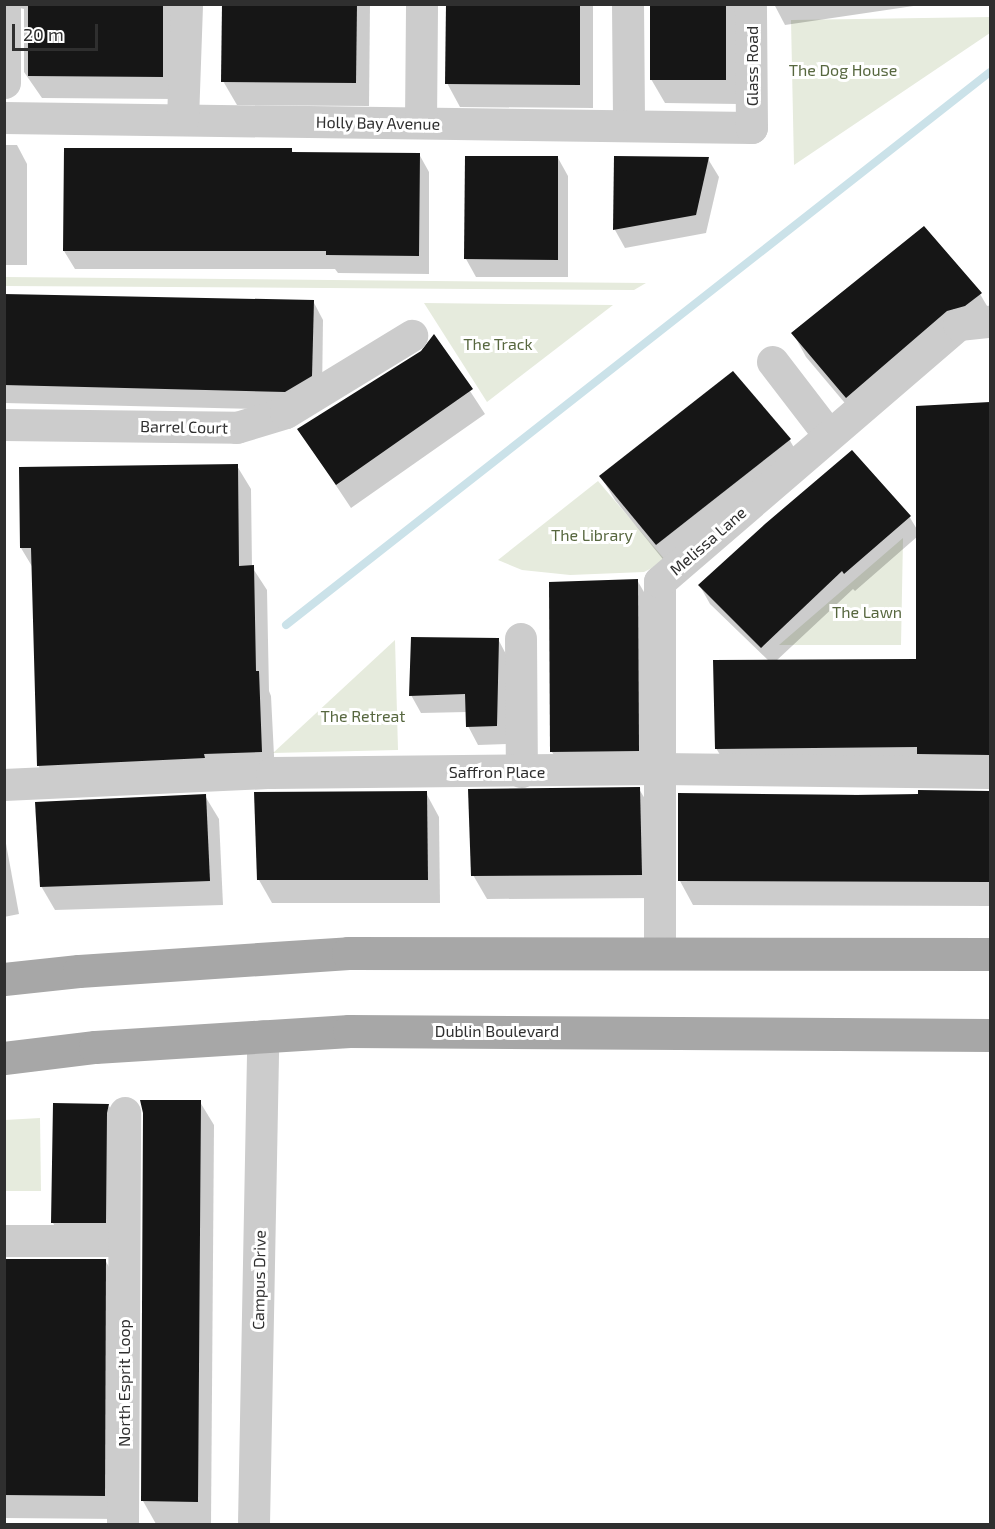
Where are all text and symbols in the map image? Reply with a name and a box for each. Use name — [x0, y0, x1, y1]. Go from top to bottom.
scale bar — [15, 12, 100, 50]
text: 20 m — [23, 23, 64, 45]
street label: Glass Road — [742, 26, 762, 106]
park label: The Dog House — [789, 60, 897, 80]
street label: Holly Bay Avenue — [315, 112, 441, 134]
park label: The Track — [463, 334, 533, 354]
street label: Barrel Court — [140, 417, 228, 437]
street label: Melissa Lane — [666, 503, 750, 579]
park label: The Library — [551, 525, 633, 545]
park label: The Lawn — [832, 602, 902, 622]
park label: The Retreat — [321, 706, 405, 726]
street label: Saffron Place — [449, 762, 545, 782]
street label: Dublin Boulevard — [435, 1021, 559, 1041]
street label: Campus Drive — [249, 1230, 269, 1330]
street label: North Esprit Loop — [114, 1319, 134, 1447]

